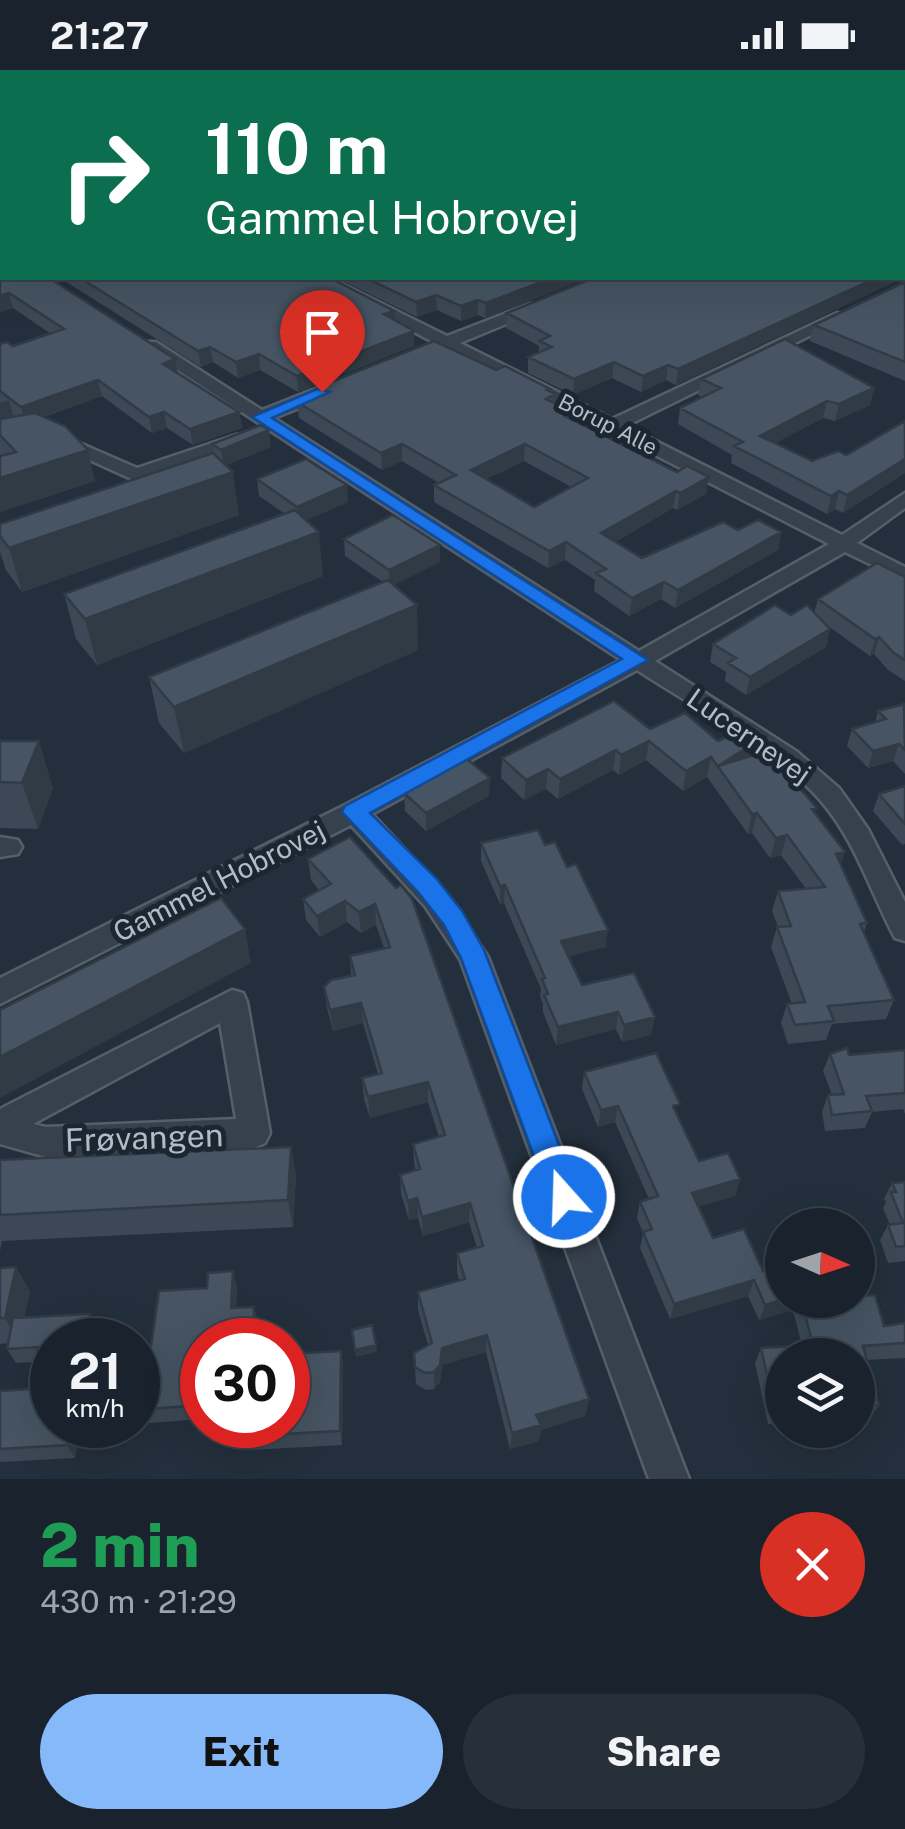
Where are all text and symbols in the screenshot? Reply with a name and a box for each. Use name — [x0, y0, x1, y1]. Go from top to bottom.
text: 21:27 — [50, 13, 149, 58]
text: 110 m — [205, 107, 389, 190]
icon: right — [40, 110, 170, 240]
text: Gammel Hobrovej — [205, 191, 579, 244]
pin — [280, 290, 365, 393]
icon: arrive — [295, 305, 350, 360]
street label: Borup Alle — [554, 388, 662, 460]
street label: Lucernevej — [681, 681, 817, 790]
street label: Gammel Hobrovej — [108, 813, 330, 948]
street label: Frøvangen — [64, 1116, 224, 1159]
position arrow — [512, 1145, 616, 1249]
north arrow — [765, 1208, 875, 1318]
map controls — [765, 1208, 875, 1448]
speed limit sign: 30 — [180, 1318, 310, 1448]
button: layers — [765, 1338, 875, 1448]
text: 21 — [68, 1341, 122, 1400]
text: km/h — [66, 1393, 124, 1423]
text: 2 min — [40, 1510, 199, 1581]
button: close — [760, 1512, 865, 1617]
text: 430 m · 21:29 — [40, 1583, 237, 1620]
button: Exit — [40, 1694, 443, 1809]
button: Share — [463, 1694, 865, 1809]

